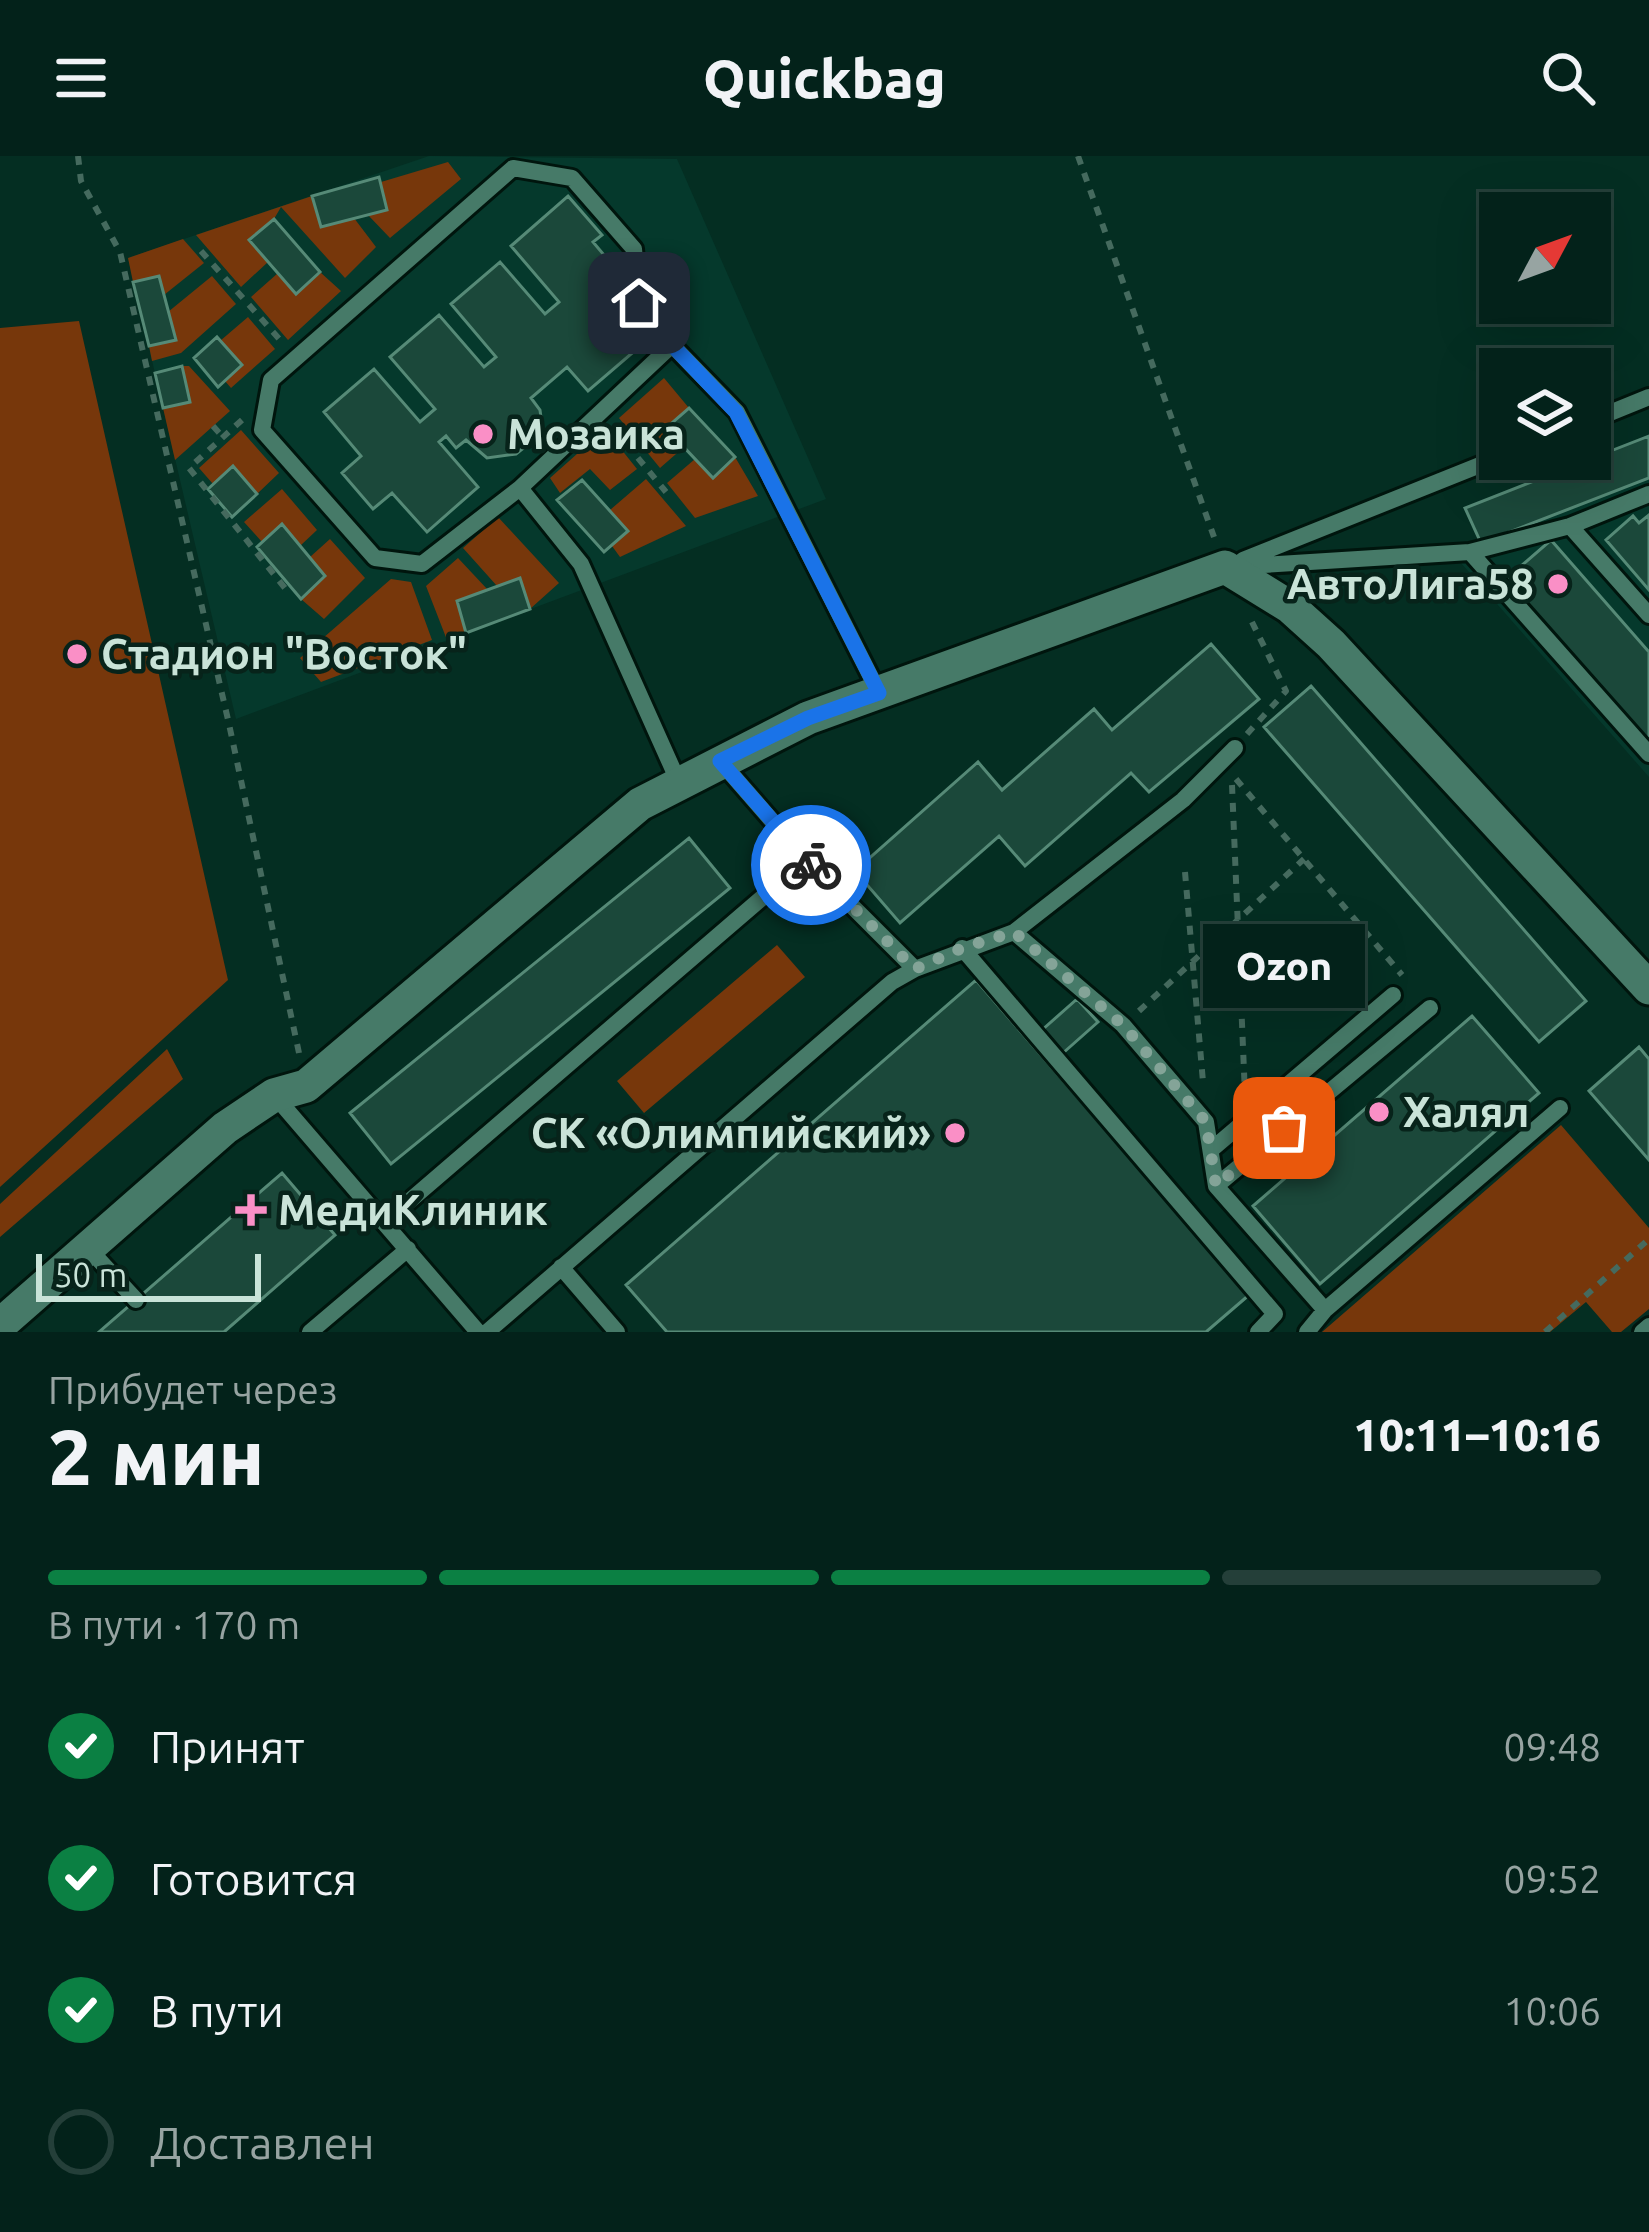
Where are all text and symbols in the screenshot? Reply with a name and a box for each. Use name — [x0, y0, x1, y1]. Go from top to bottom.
icon: menu — [48, 45, 114, 111]
icon: search — [1535, 45, 1601, 111]
text: Quickbag — [703, 48, 946, 108]
north arrow — [1479, 192, 1611, 324]
map controls — [1479, 192, 1611, 480]
pin — [588, 252, 690, 354]
icon: home — [606, 270, 672, 336]
button: layers — [1479, 348, 1611, 480]
place label: Мозаика — [507, 410, 685, 457]
marker: Мозаика — [470, 421, 496, 447]
place label: АвтоЛига58 — [1287, 560, 1534, 607]
marker: АвтоЛига58 — [1545, 571, 1571, 597]
place label: Стадион "Восток" — [101, 630, 467, 677]
marker: Стадион "Восток" — [64, 641, 90, 667]
courier — [751, 805, 871, 925]
icon: bike — [778, 832, 844, 898]
callout: Ozon — [1203, 924, 1365, 1008]
text: Ozon — [1236, 944, 1332, 987]
pin — [1233, 1077, 1335, 1179]
place label: Халял — [1403, 1088, 1529, 1135]
icon: bag — [1251, 1095, 1317, 1161]
marker: Халял — [1366, 1099, 1392, 1125]
place label: СК «Олимпийский» — [531, 1109, 931, 1156]
marker: СК «Олимпийский» — [942, 1120, 968, 1146]
place label: МедиКлиник — [278, 1186, 548, 1233]
marker: МедиКлиник — [235, 1194, 267, 1226]
scale bar — [36, 1248, 261, 1301]
text: 50 m — [54, 1256, 127, 1293]
text: Прибудет через — [48, 1368, 337, 1411]
text: 10:11–10:16 — [1353, 1409, 1601, 1460]
text: 2 мин — [48, 1412, 265, 1500]
text: В пути · 170 m — [48, 1603, 300, 1646]
icon: check — [48, 1713, 114, 1779]
text: Принят — [150, 1721, 305, 1772]
text: 09:48 — [1503, 1725, 1601, 1768]
icon: check — [48, 1845, 114, 1911]
text: Готовится — [150, 1853, 357, 1904]
text: 09:52 — [1503, 1857, 1601, 1900]
icon: check — [48, 1977, 114, 2043]
text: В пути — [150, 1985, 284, 2036]
text: 10:06 — [1503, 1989, 1601, 2032]
text: Доставлен — [150, 2117, 375, 2168]

